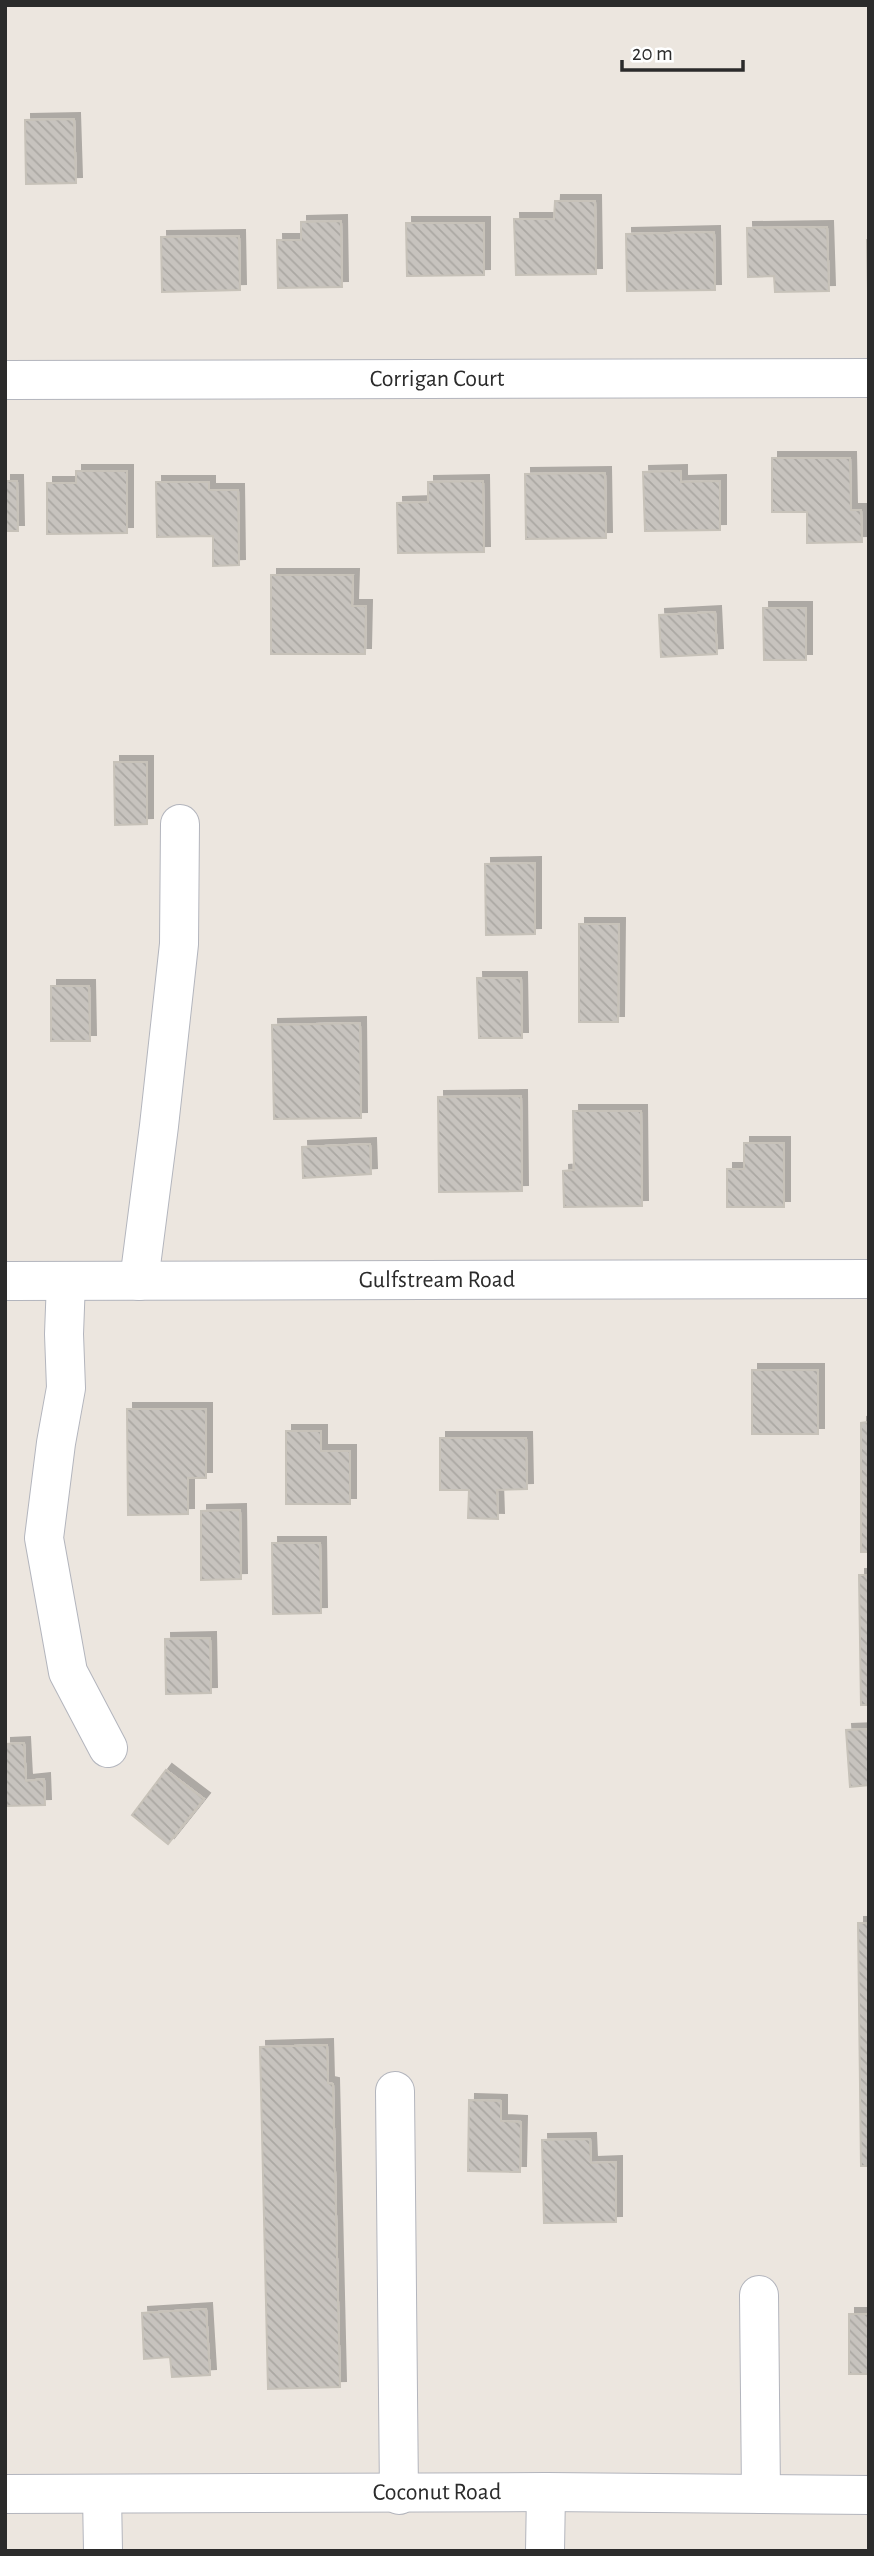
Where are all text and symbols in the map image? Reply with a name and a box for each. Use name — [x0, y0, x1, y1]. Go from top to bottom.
scale bar — [622, 28, 743, 72]
text: 20 m — [632, 43, 673, 64]
street label: Corrigan Court — [370, 367, 505, 391]
street label: Gulfstream Road — [359, 1268, 515, 1292]
street label: Coconut Road — [373, 2480, 501, 2505]

